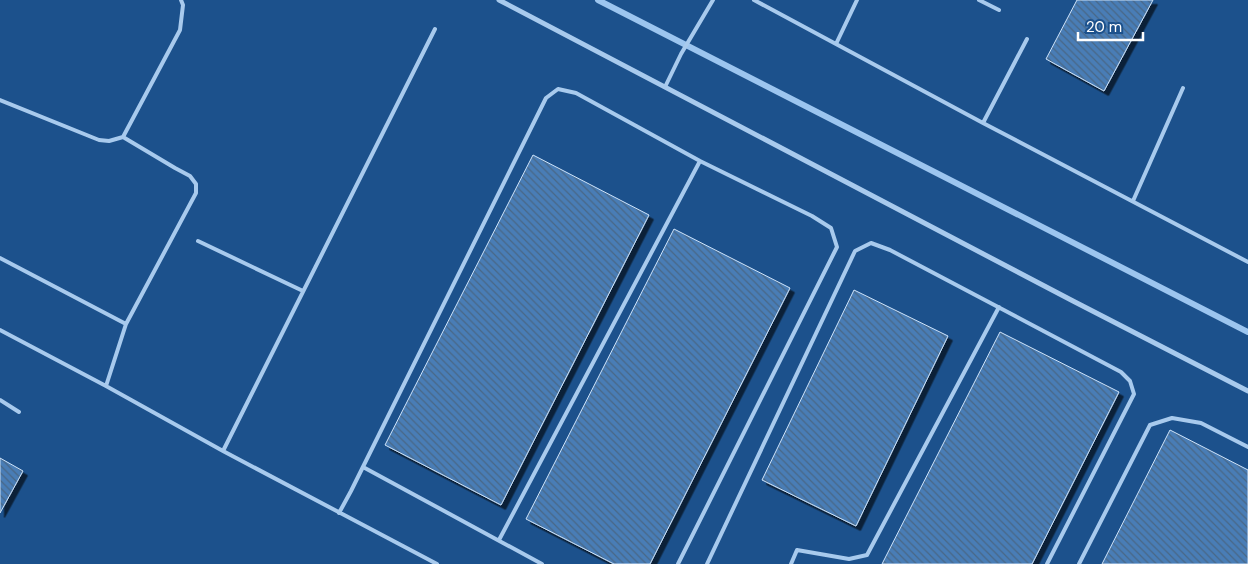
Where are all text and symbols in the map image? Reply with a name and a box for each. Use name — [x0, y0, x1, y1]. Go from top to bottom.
scale bar — [1078, 10, 1143, 42]
text: 20 m — [1086, 17, 1122, 37]

